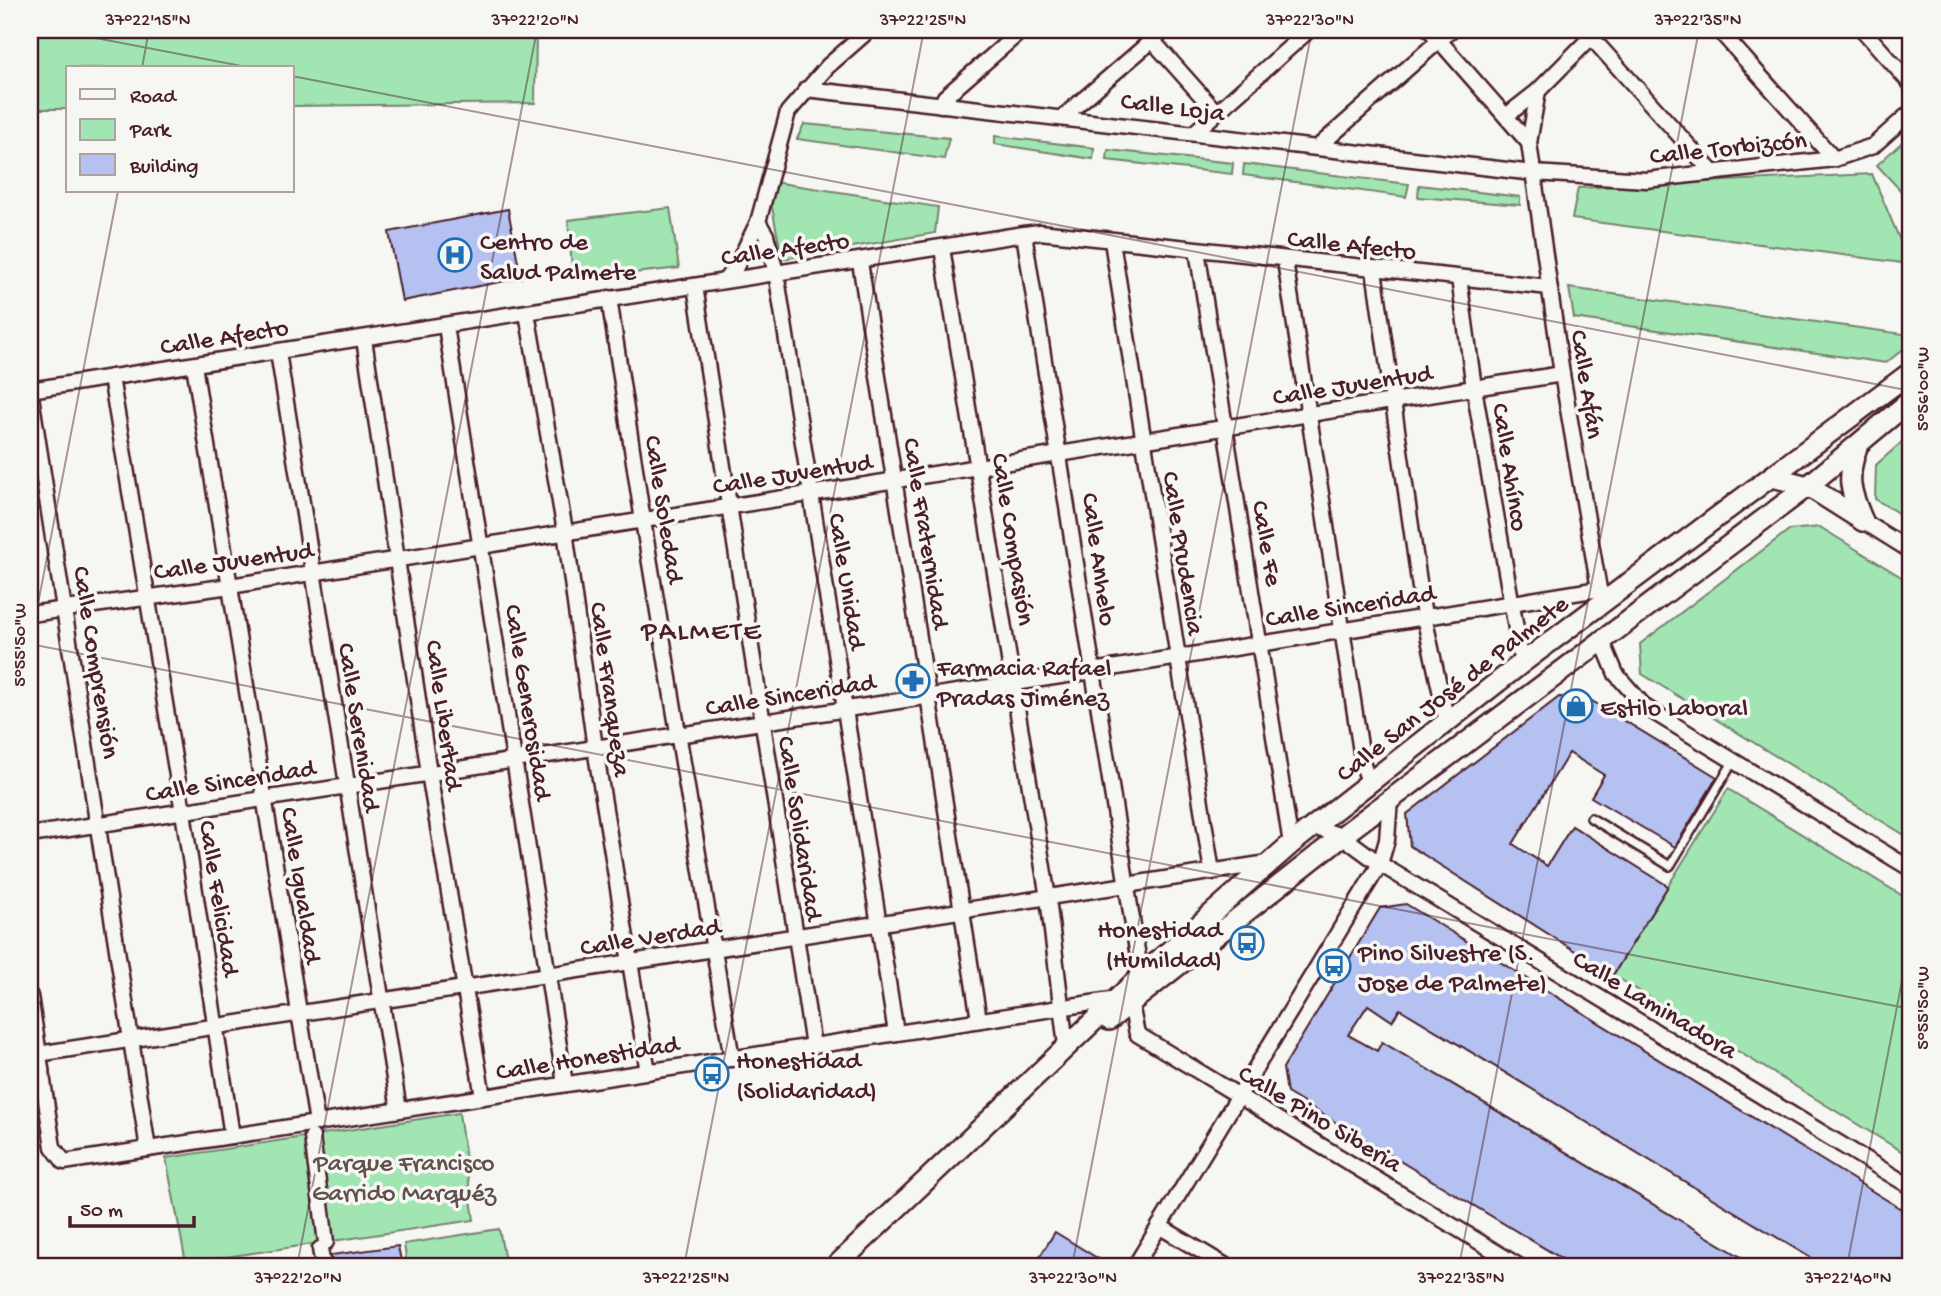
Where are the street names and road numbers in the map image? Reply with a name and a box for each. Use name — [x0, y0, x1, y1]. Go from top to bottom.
street label: Calle Loja — [1119, 88, 1228, 131]
street label: Calle Torbizcón — [1648, 127, 1809, 174]
street label: Calle Afecto — [1286, 225, 1417, 270]
street label: Calle Afecto — [719, 227, 852, 276]
street label: Calle Afecto — [158, 314, 291, 365]
street label: Calle Afán — [1561, 328, 1609, 442]
street label: Calle Juventud — [1271, 359, 1436, 415]
street label: Calle Ahínco — [1482, 401, 1533, 534]
street label: Calle Soledad — [635, 434, 689, 588]
street label: Calle Fraternidad — [893, 436, 954, 633]
street label: Calle Juventud — [711, 448, 876, 504]
street label: Calle Compasión — [982, 451, 1040, 629]
street label: Calle Prudencia — [1152, 470, 1209, 639]
street label: Calle Anhelo — [1072, 491, 1121, 628]
street label: Calle Fe — [1242, 499, 1287, 590]
street label: Calle Unidad — [818, 511, 871, 654]
street label: Calle Juventud — [152, 537, 317, 590]
street label: Calle Comprensión — [63, 564, 124, 762]
street label: Calle Sinceridad — [1264, 579, 1440, 637]
street label: Calle San José de Palmete — [1331, 590, 1577, 791]
street label: Calle Franqueza — [580, 600, 635, 780]
street label: Calle Generosidad — [495, 603, 557, 805]
street label: Calle Libertad — [416, 639, 468, 794]
street label: Calle Serenidad — [328, 641, 385, 816]
street label: Calle Sinceridad — [704, 668, 880, 726]
street label: Calle Solidaridad — [768, 734, 828, 925]
street label: Calle Sinceridad — [144, 754, 320, 812]
street label: Calle Igualdad — [271, 805, 326, 968]
street label: Calle Felicidad — [189, 819, 244, 980]
street label: Calle Verdad — [578, 913, 725, 966]
street label: Calle Laminadora — [1566, 945, 1743, 1069]
street label: Calle Honestidad — [494, 1030, 683, 1090]
street label: Calle Pino Siberia — [1231, 1060, 1408, 1183]

